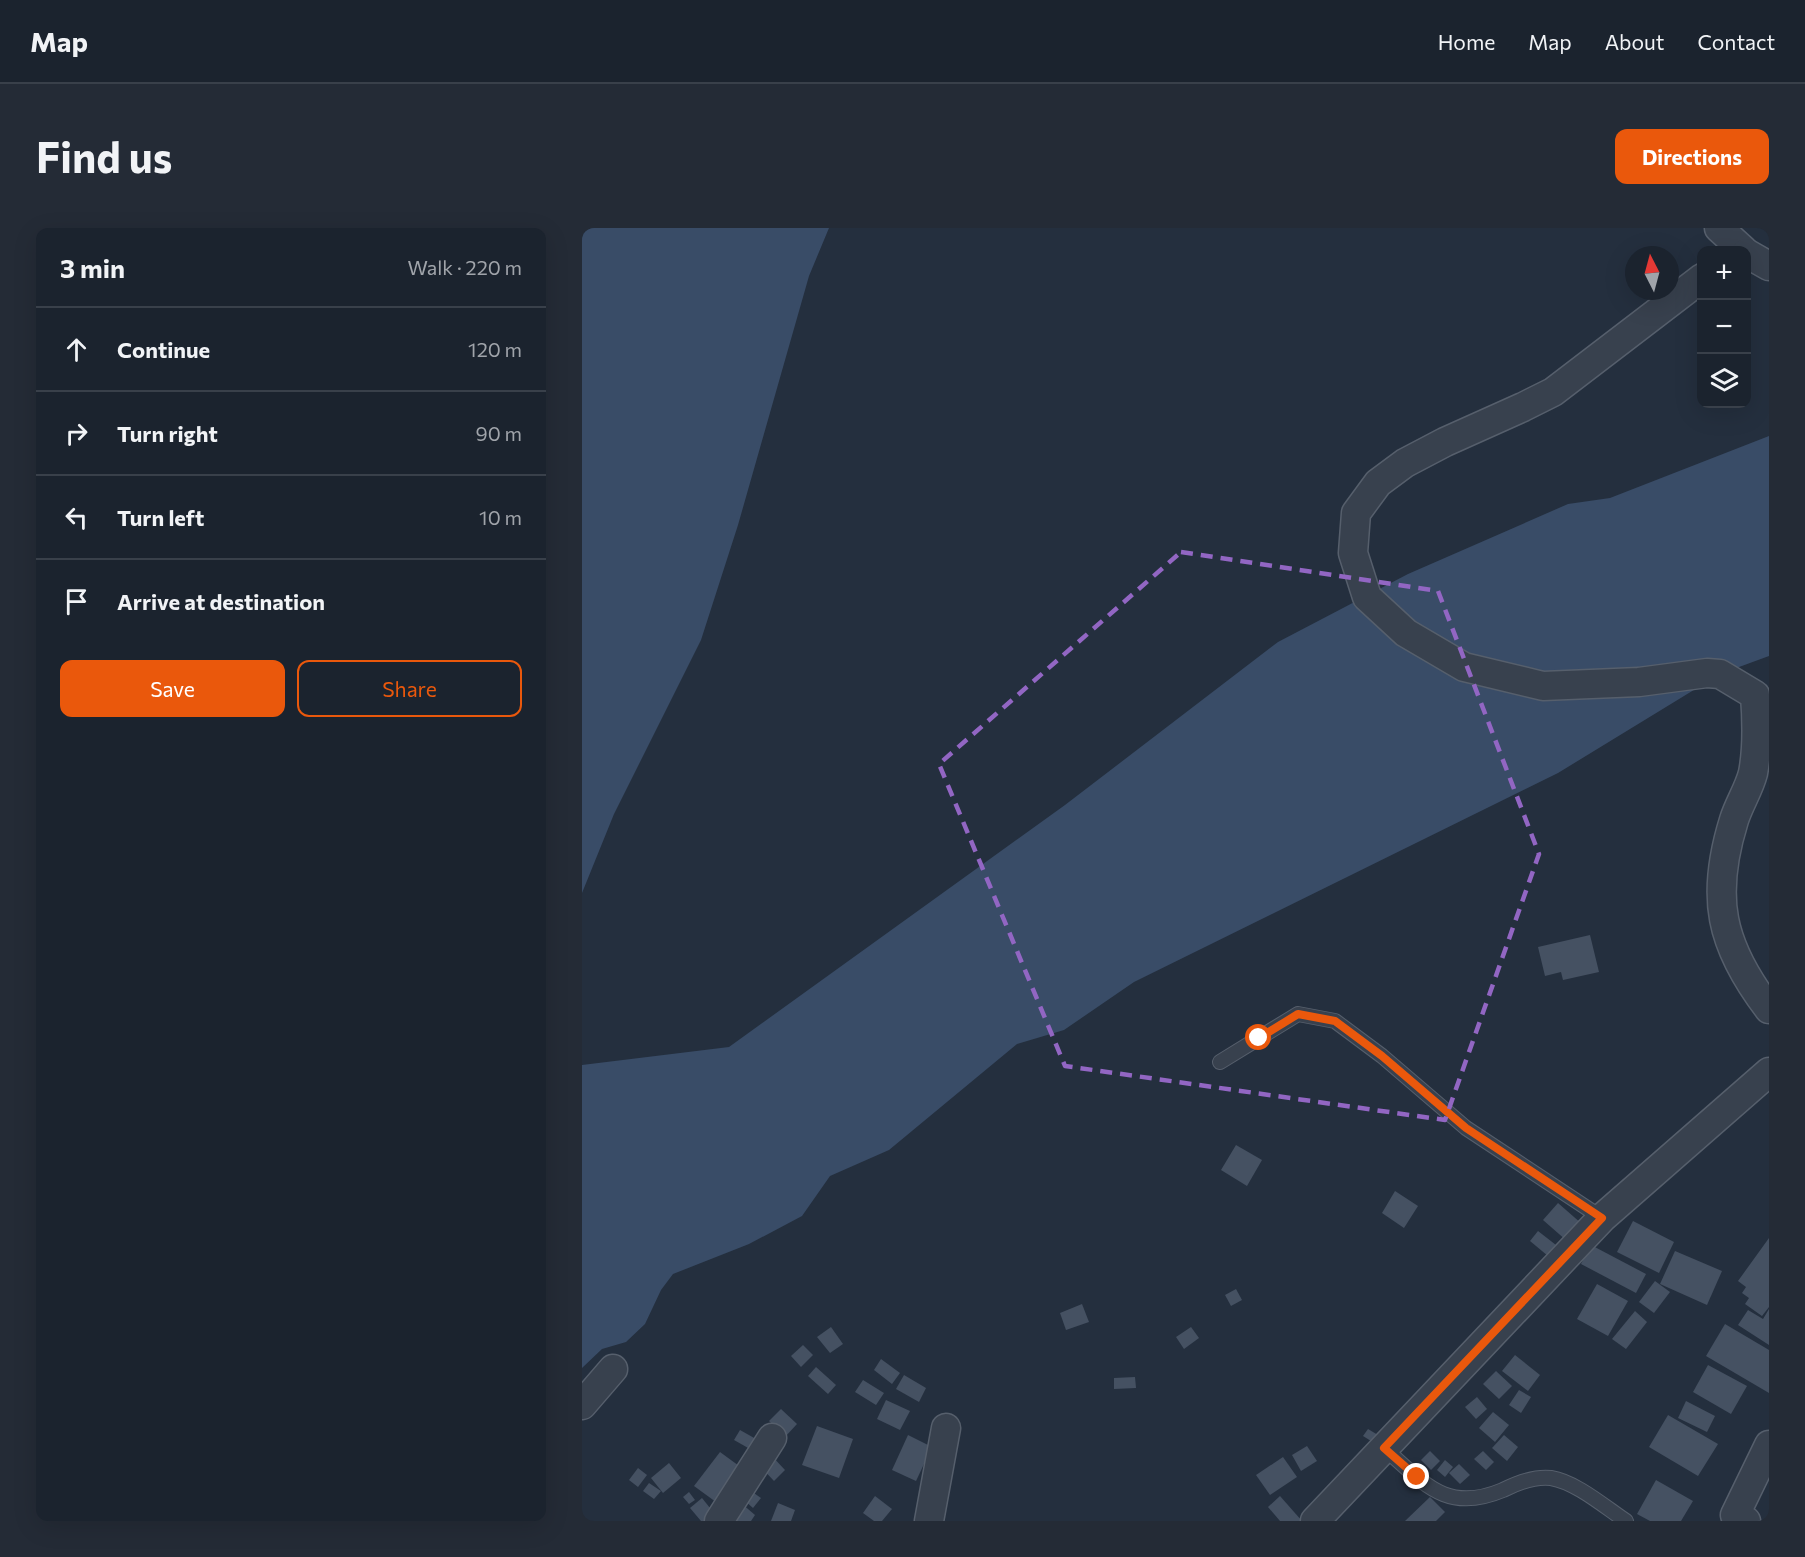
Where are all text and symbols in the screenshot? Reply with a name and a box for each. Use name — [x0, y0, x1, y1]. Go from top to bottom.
text: Map — [30, 24, 88, 58]
text: Home — [1438, 29, 1495, 54]
text: Map — [1528, 29, 1572, 54]
text: About — [1605, 29, 1664, 54]
text: Contact — [1697, 29, 1775, 54]
button: Directions — [1615, 129, 1769, 184]
text: Find us — [36, 130, 172, 182]
north arrow — [1625, 246, 1679, 300]
map controls — [1697, 246, 1751, 408]
button: + — [1697, 246, 1751, 300]
text: 3 min — [60, 252, 125, 283]
text: Walk · 220 m — [407, 255, 522, 279]
button: − — [1697, 300, 1751, 354]
icon: ahead — [60, 333, 93, 366]
text: Continue — [117, 336, 210, 363]
text: 120 m — [468, 337, 522, 361]
button: layers — [1697, 354, 1751, 408]
icon: right — [60, 417, 93, 450]
text: Turn right — [117, 420, 218, 447]
text: 90 m — [476, 421, 522, 445]
icon: left — [60, 501, 93, 534]
text: Turn left — [117, 504, 204, 531]
text: 10 m — [479, 505, 522, 529]
icon: arrive — [60, 585, 93, 618]
text: Arrive at destination — [117, 588, 325, 615]
button: Save — [60, 660, 285, 717]
button: Share — [297, 660, 522, 717]
route start — [1245, 1024, 1271, 1050]
route end — [1403, 1463, 1429, 1489]

